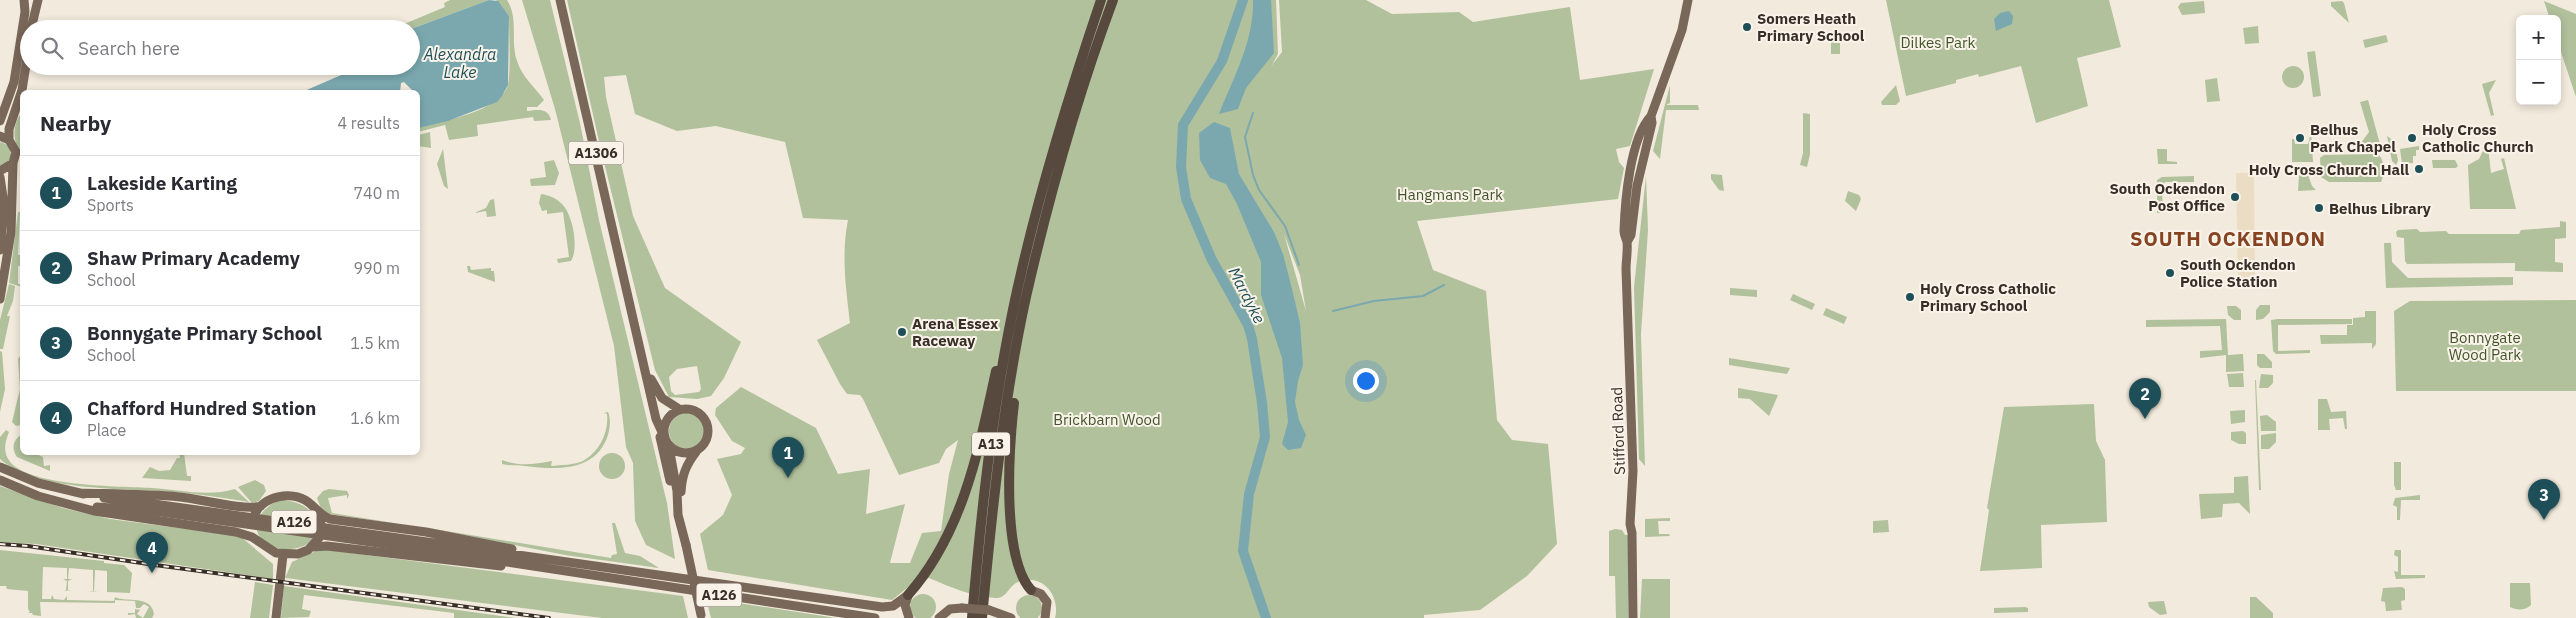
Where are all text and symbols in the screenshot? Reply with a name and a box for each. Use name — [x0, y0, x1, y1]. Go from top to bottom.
place label: Somers Heath Primary School — [1757, 9, 1865, 45]
map controls — [2516, 15, 2561, 105]
button: + — [2516, 15, 2561, 60]
search box — [20, 20, 420, 75]
marker: Somers Heath Primary School — [1741, 21, 1753, 33]
park label: Dilkes Park — [1901, 33, 1976, 52]
icon: search — [38, 34, 66, 62]
text: Search here — [78, 36, 180, 60]
water label: Alexandra Lake — [423, 44, 496, 82]
button: − — [2516, 60, 2561, 105]
text: Nearby — [40, 109, 111, 137]
text: 4 results — [337, 113, 400, 133]
place label: Belhus Park Chapel — [2310, 120, 2396, 156]
place label: Holy Cross Catholic Church — [2422, 120, 2534, 156]
marker: Belhus Park Chapel — [2294, 132, 2306, 144]
marker: Holy Cross Catholic Church — [2406, 132, 2418, 144]
road number: A1306 — [568, 142, 624, 164]
place label: Holy Cross Church Hall — [2249, 160, 2409, 179]
marker: Holy Cross Church Hall — [2413, 163, 2425, 175]
text: Lakeside Karting — [87, 171, 237, 195]
place label: South Ockendon Post Office — [2109, 179, 2225, 215]
text: 1 — [51, 183, 61, 203]
text: 740 m — [353, 183, 400, 203]
park label: Hangmans Park — [1397, 185, 1503, 204]
marker: South Ockendon Post Office — [2229, 191, 2241, 203]
text: Sports — [87, 195, 134, 215]
place label: Belhus Library — [2329, 199, 2431, 218]
marker: Belhus Library — [2313, 202, 2325, 214]
district label: SOUTH OCKENDON — [2130, 225, 2326, 252]
text: Shaw Primary Academy — [87, 246, 300, 270]
place label: South Ockendon Police Station — [2180, 255, 2296, 291]
text: 2 — [51, 258, 61, 278]
text: 990 m — [353, 258, 400, 278]
water label: Mardyke — [1224, 263, 1270, 327]
marker: South Ockendon Police Station — [2164, 267, 2176, 279]
text: School — [87, 270, 136, 290]
place label: Holy Cross Catholic Primary School — [1920, 279, 2056, 315]
marker: Holy Cross Catholic Primary School — [1904, 291, 1916, 303]
place label: Arena Essex Raceway — [912, 314, 999, 350]
text: Bonnygate Primary School — [87, 321, 322, 345]
marker: Arena Essex Raceway — [896, 326, 908, 338]
park label: Bonnygate Wood Park — [2449, 328, 2521, 364]
text: 3 — [51, 333, 61, 353]
text: 1.5 km — [350, 333, 400, 353]
text: School — [87, 345, 136, 365]
your location — [1353, 368, 1379, 394]
pin: 2 — [2129, 378, 2161, 419]
street label: Stifford Road — [1607, 387, 1629, 475]
text: Chafford Hundred Station — [87, 396, 316, 420]
text: 4 — [51, 408, 61, 428]
text: 1.6 km — [350, 408, 400, 428]
park label: Brickbarn Wood — [1053, 410, 1161, 429]
text: Place — [87, 420, 126, 440]
road number: A13 — [972, 432, 1010, 456]
pin: 1 — [772, 437, 804, 478]
pin: 3 — [2528, 479, 2560, 520]
road number: A126 — [272, 511, 316, 534]
pin: 4 — [136, 532, 168, 573]
road number: A126 — [696, 584, 742, 606]

